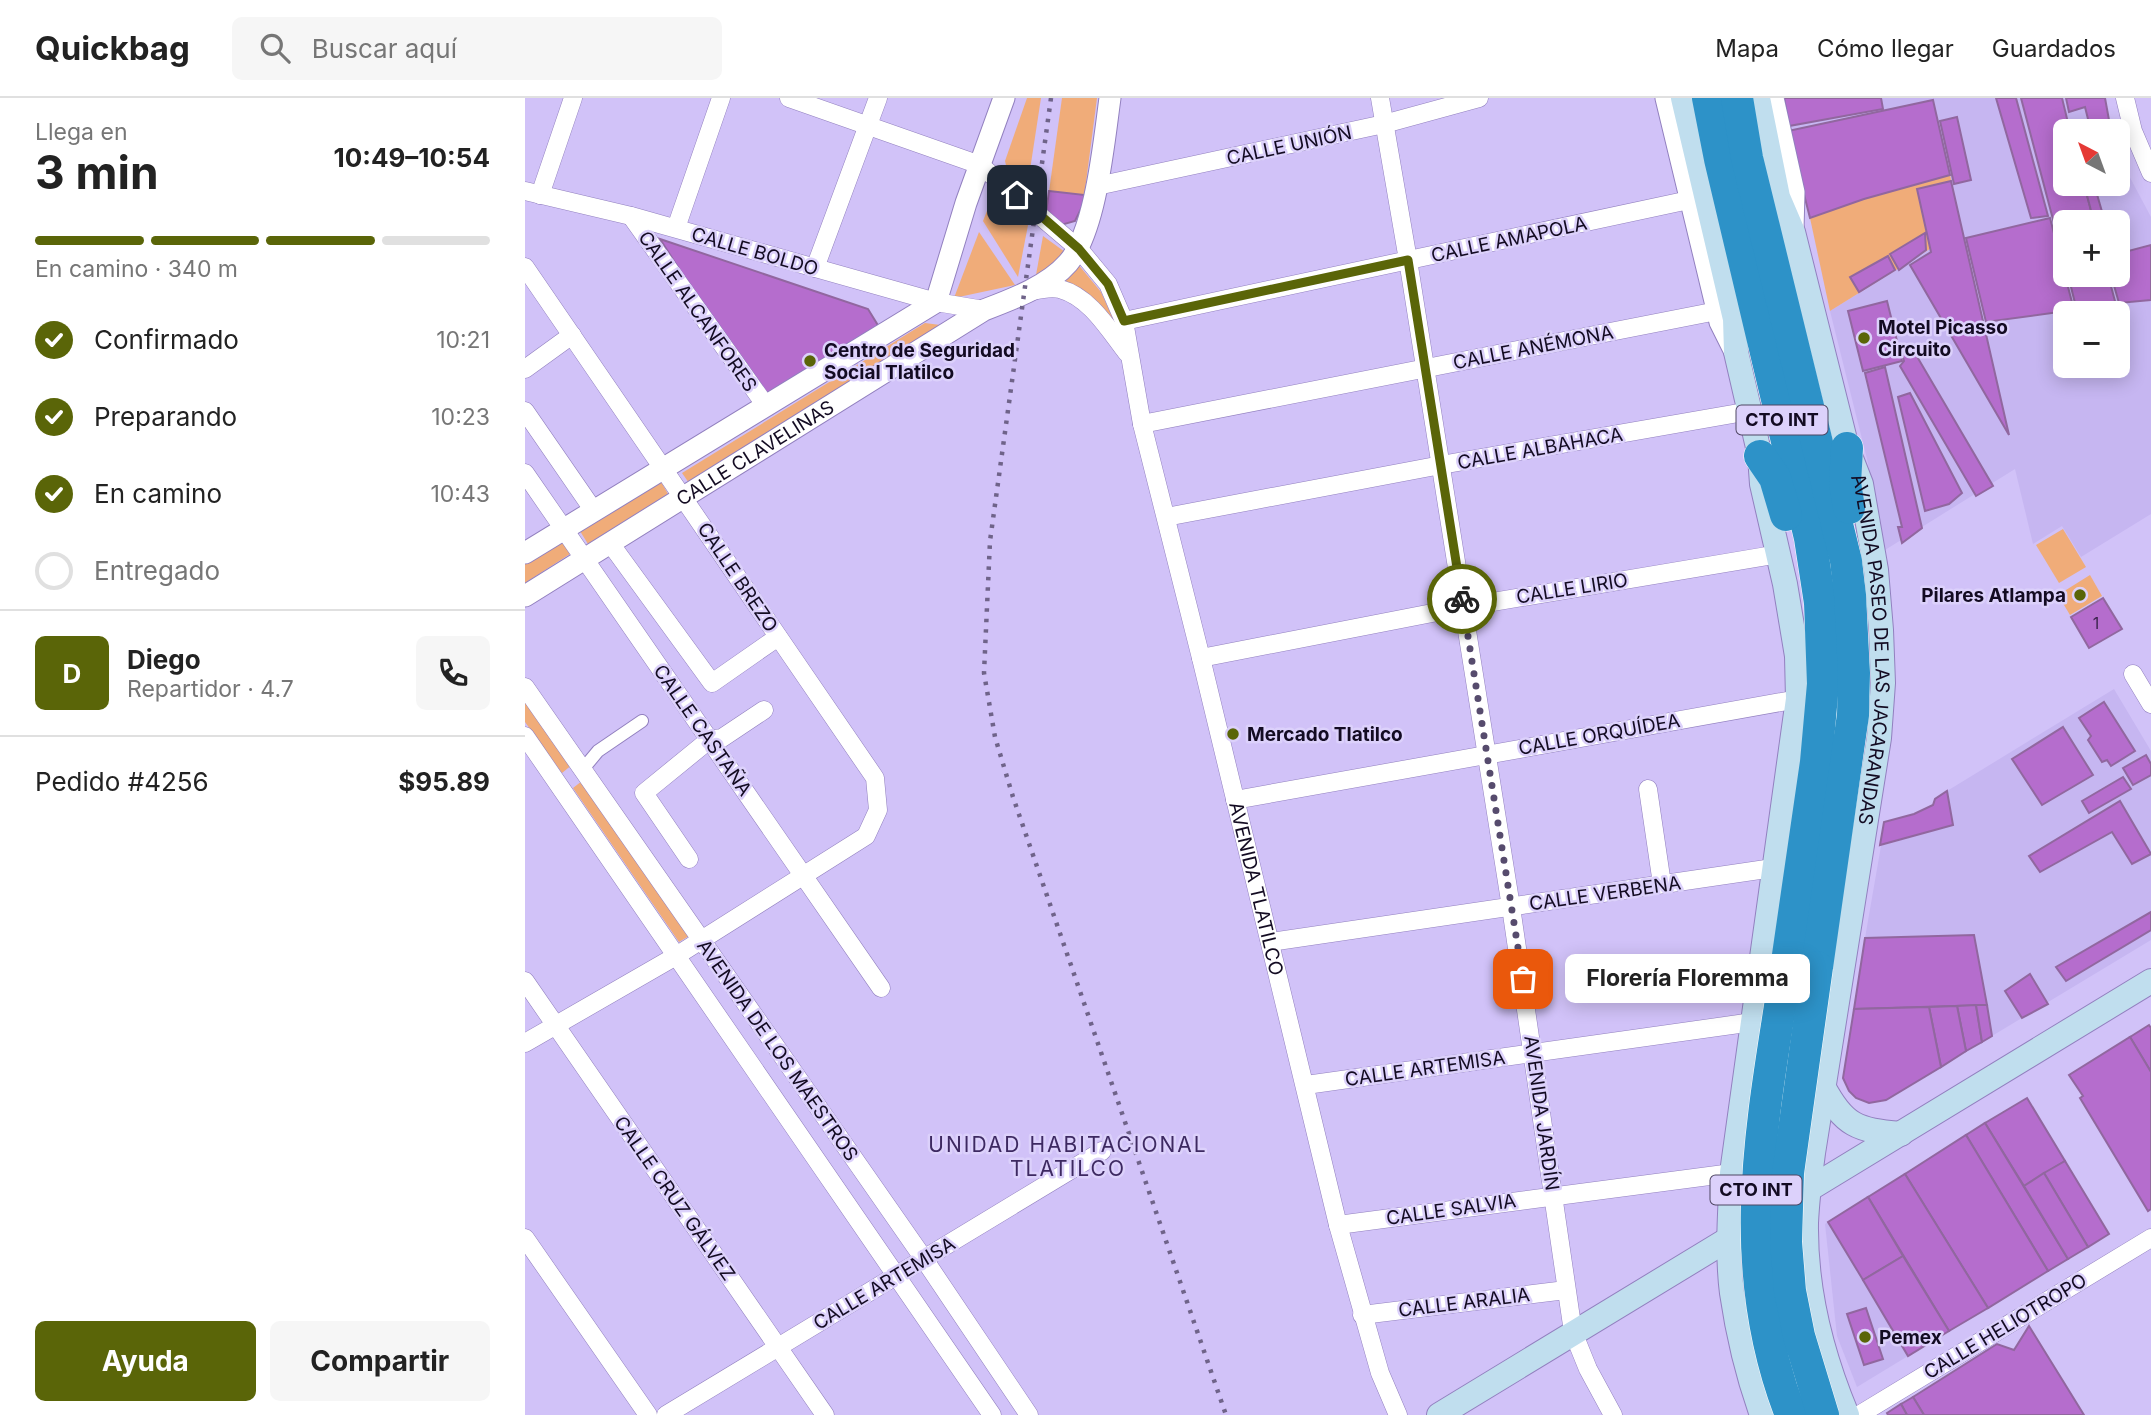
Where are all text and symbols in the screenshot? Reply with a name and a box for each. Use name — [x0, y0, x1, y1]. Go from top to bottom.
search box — [232, 17, 722, 80]
text: Quickbag — [35, 28, 190, 68]
icon: search — [256, 29, 294, 67]
text: Buscar aquí — [312, 33, 457, 64]
text: Mapa — [1715, 34, 1779, 63]
text: Cómo llegar — [1817, 34, 1954, 63]
text: Guardados — [1992, 34, 2116, 63]
text: Llega en — [35, 118, 127, 146]
north arrow — [2053, 119, 2130, 196]
map controls — [2053, 119, 2130, 378]
street label: CALLE UNIÓN — [1224, 121, 1354, 170]
text: 10:49–10:54 — [333, 142, 490, 173]
text: 3 min — [35, 144, 159, 200]
pin — [987, 165, 1047, 225]
icon: home — [998, 176, 1036, 214]
button: + — [2053, 210, 2130, 287]
street label: CALLE AMAPOLA — [1429, 212, 1589, 267]
street label: CALLE BOLDO — [689, 222, 821, 281]
street label: CALLE ALCANFORES — [633, 227, 762, 396]
text: En camino · 340 m — [35, 255, 238, 283]
button: − — [2053, 301, 2130, 378]
place label: Motel Picasso Circuito — [1878, 316, 2008, 361]
street label: CALLE ANÉMONA — [1451, 320, 1615, 374]
icon: check — [35, 321, 73, 359]
text: Confirmado — [94, 324, 239, 355]
text: 10:21 — [436, 326, 490, 354]
marker: Motel Picasso Circuito — [1856, 330, 1872, 346]
place label: Centro de Seguridad Social Tlatilco — [824, 339, 1015, 384]
marker: Centro de Seguridad Social Tlatilco — [802, 353, 818, 369]
street label: CALLE CLAVELINAS — [672, 395, 838, 511]
icon: check — [35, 398, 73, 436]
text: Preparando — [94, 401, 237, 432]
text: 10:23 — [431, 403, 490, 431]
road number: CTO INT — [1737, 406, 1827, 434]
street label: CALLE ALBAHACA — [1456, 423, 1625, 474]
street label: AVENIDA PASEO DE LAS JACARANDAS — [1846, 470, 1894, 827]
icon: check — [35, 475, 73, 513]
text: En camino — [94, 478, 222, 509]
text: 10:43 — [430, 480, 490, 508]
street label: CALLE BREZO — [693, 518, 783, 636]
text: Entregado — [94, 555, 220, 586]
courier — [1427, 564, 1497, 634]
street label: CALLE LIRIO — [1515, 568, 1629, 609]
icon: bike — [1443, 580, 1481, 618]
place label: Pilares Atlampa — [1921, 584, 2066, 607]
marker: Pilares Atlampa — [2072, 587, 2088, 603]
house number: 1 — [2093, 613, 2099, 633]
button: phone — [416, 636, 490, 710]
text: Diego — [127, 644, 201, 675]
text: D — [63, 658, 81, 689]
street label: CALLE CASTAÑA — [649, 660, 756, 800]
text: Repartidor · 4.7 — [127, 675, 294, 703]
street label: CALLE ORQUÍDEA — [1516, 708, 1682, 760]
place label: Mercado Tlatilco — [1247, 723, 1403, 746]
marker: Mercado Tlatilco — [1225, 726, 1241, 742]
text: Pedido #4256 — [35, 766, 209, 797]
text: $95.89 — [398, 766, 490, 797]
street label: AVENIDA TLATILCO — [1224, 799, 1288, 978]
street label: CALLE VERBENA — [1528, 871, 1682, 916]
street label: AVENIDA DE LOS MAESTROS — [692, 935, 863, 1165]
pin — [1493, 949, 1553, 1009]
callout: Florería Floremma — [1565, 954, 1810, 1004]
icon: bag — [1504, 960, 1542, 998]
text: Florería Floremma — [1586, 964, 1789, 992]
street label: AVENIDA JARDÍN — [1519, 1034, 1565, 1192]
street label: CALLE ARTEMISA — [1344, 1046, 1507, 1091]
street label: CALLE CRUZ GÁLVEZ — [609, 1111, 741, 1285]
district label: UNIDAD HABITACIONAL TLATILCO — [928, 1132, 1208, 1181]
road number: CTO INT — [1711, 1176, 1801, 1204]
street label: CALLE SALVIA — [1385, 1189, 1518, 1230]
street label: CALLE ARTEMISA — [809, 1232, 959, 1335]
street label: CALLE HELIOTROPO — [1920, 1269, 2091, 1384]
street label: CALLE ARALIA — [1397, 1283, 1531, 1322]
button: Ayuda — [35, 1321, 256, 1401]
button: Compartir — [270, 1321, 490, 1401]
place label: Pemex — [1879, 1326, 1942, 1349]
marker: Pemex — [1857, 1329, 1873, 1345]

